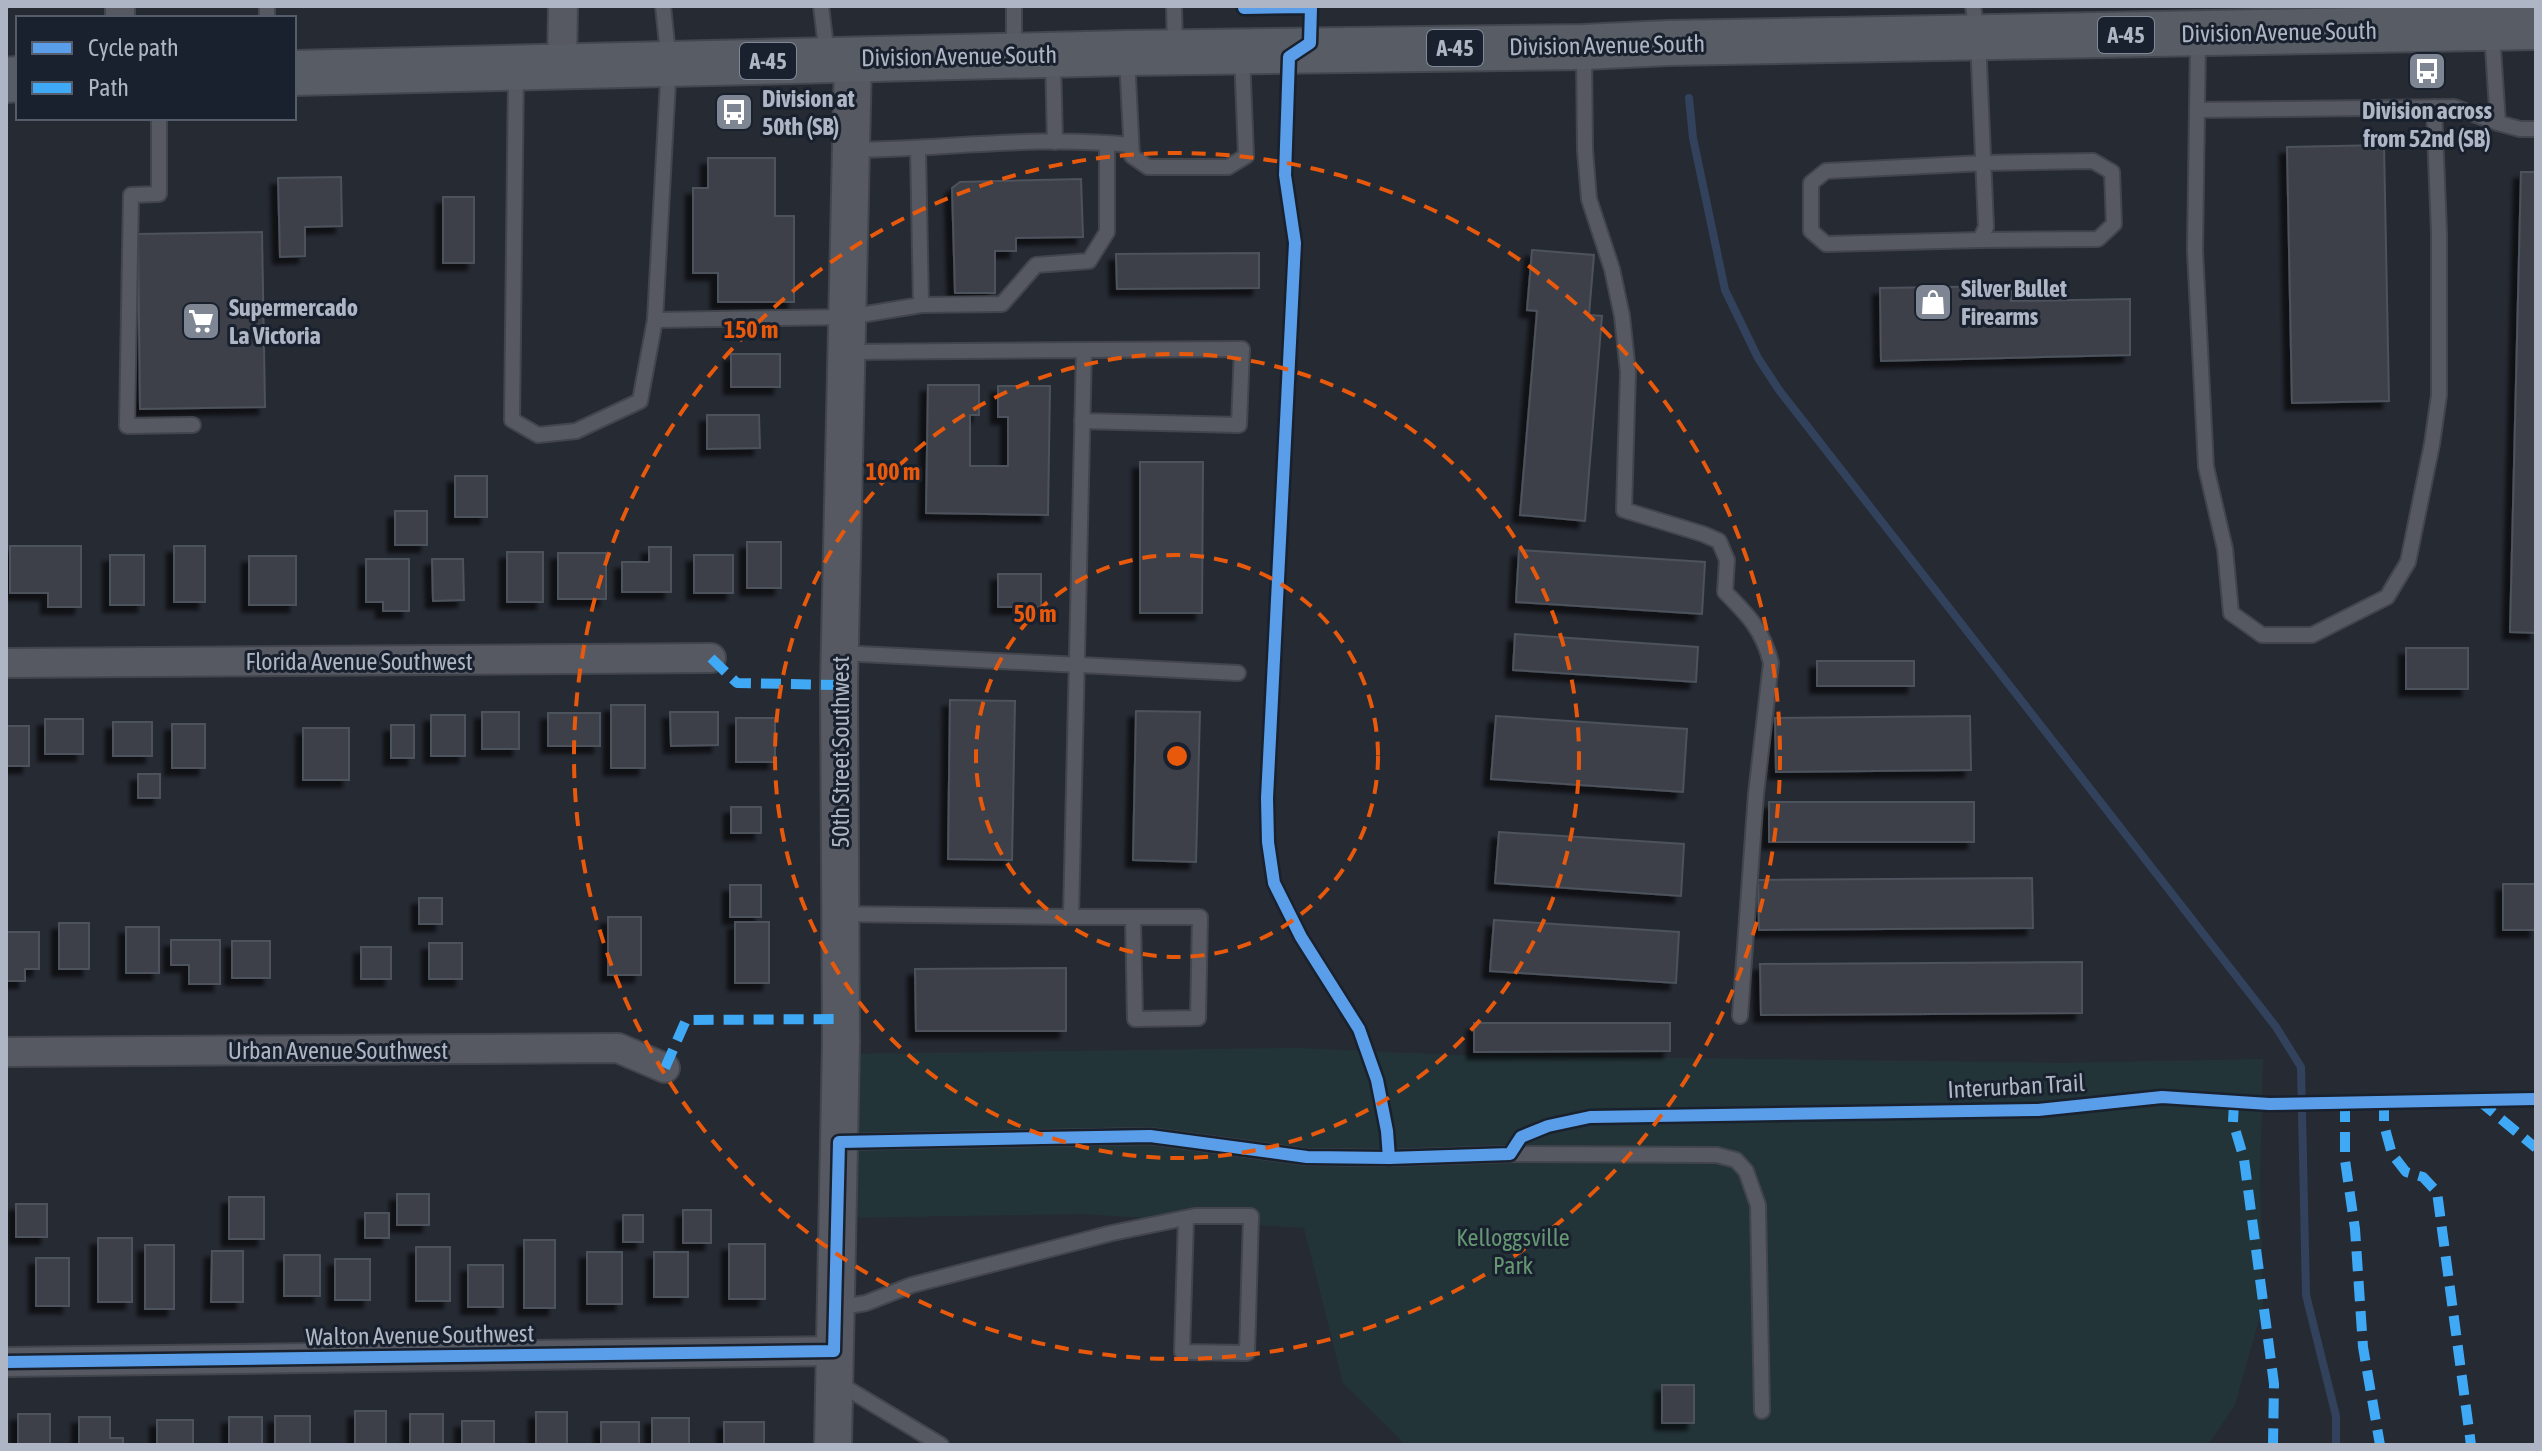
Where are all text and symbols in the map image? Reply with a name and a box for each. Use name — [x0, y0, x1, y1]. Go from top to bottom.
legend — [16, 16, 296, 120]
road number: A-45 — [2098, 17, 2154, 53]
street label: Division Avenue South — [2181, 17, 2377, 47]
road number: A-45 — [1427, 30, 1483, 66]
street label: Division Avenue South — [1509, 30, 1705, 60]
text: Cycle path — [88, 34, 179, 61]
street label: Division Avenue South — [861, 41, 1057, 71]
road number: A-45 — [740, 43, 796, 79]
bus stop icon: Division across from 52nd (SB) — [2406, 50, 2448, 92]
text: Path — [88, 74, 129, 101]
place label: Division at 50th (SB) — [762, 85, 855, 140]
bus stop icon: Division at 50th (SB) — [713, 91, 755, 133]
place label: Division across from 52nd (SB) — [2362, 97, 2492, 152]
place label: Silver Bullet Firearms — [1961, 275, 2067, 330]
shop icon: Silver Bullet Firearms — [1912, 281, 1954, 323]
place label: Supermercado La Victoria — [229, 294, 358, 349]
supermarket icon: Supermercado La Victoria — [180, 300, 222, 342]
text: 150 m — [724, 316, 778, 343]
text: 100 m — [866, 458, 920, 485]
text: 50 m — [1013, 600, 1057, 627]
street label: Florida Avenue Southwest — [245, 648, 473, 675]
street label: 50th Street Southwest — [827, 656, 854, 848]
centre of rings — [1163, 742, 1191, 770]
street label: Urban Avenue Southwest — [228, 1037, 448, 1064]
street label: Interurban Trail — [1947, 1069, 2086, 1103]
park label: Kelloggsville Park — [1456, 1224, 1570, 1279]
street label: Walton Avenue Southwest — [305, 1320, 535, 1350]

